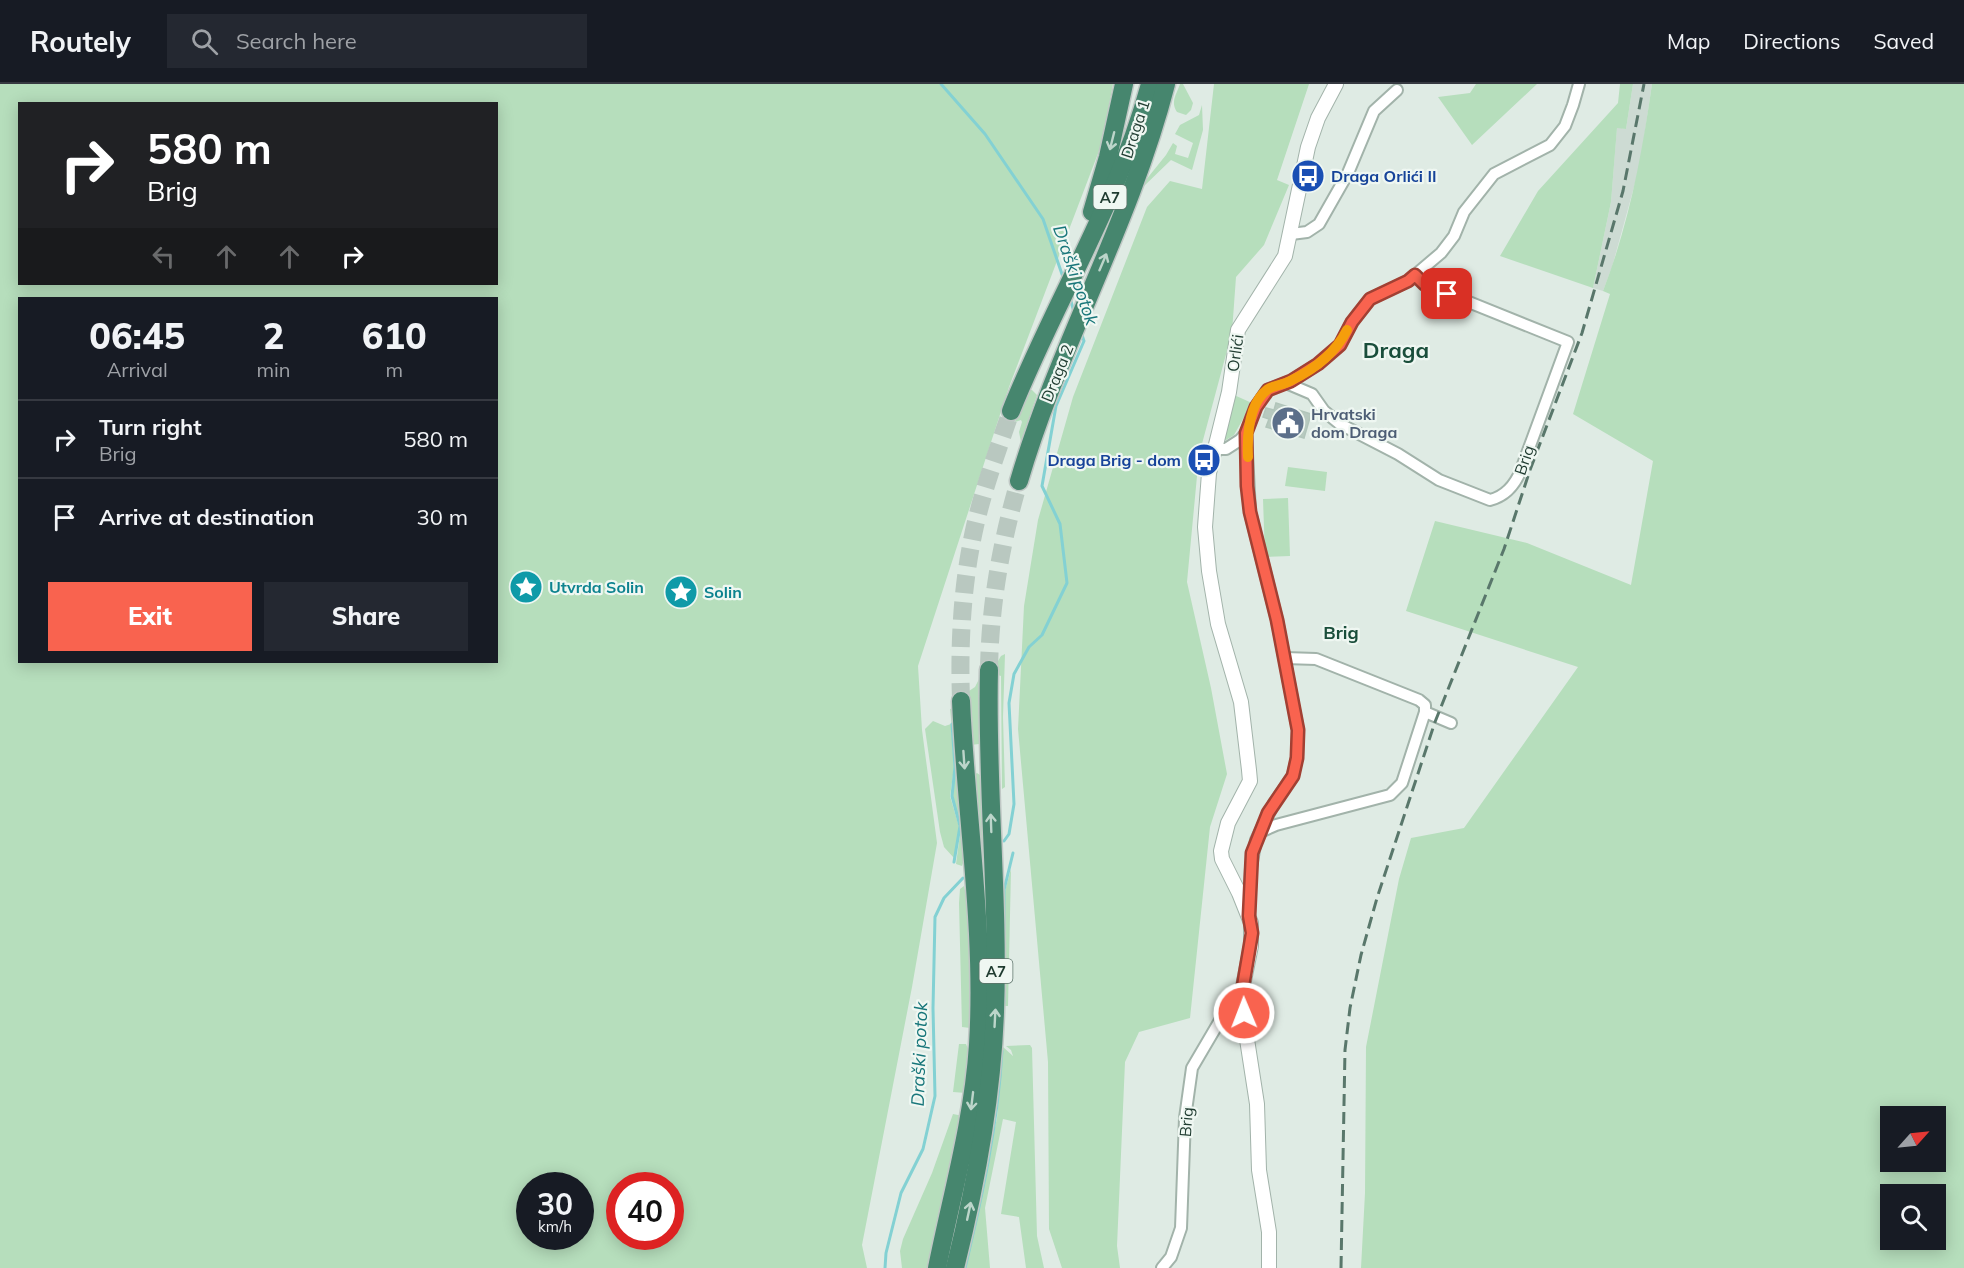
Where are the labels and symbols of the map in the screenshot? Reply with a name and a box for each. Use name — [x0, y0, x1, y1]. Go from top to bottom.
street label: Draga 1 — [1116, 97, 1154, 161]
one-way arrow — [1105, 131, 1117, 150]
bus stop icon: Draga Orlići II — [1290, 158, 1326, 194]
place label: Draga Orlići II — [1331, 166, 1437, 186]
road number: A7 — [1094, 185, 1126, 209]
water label: Draški potok — [1048, 222, 1104, 329]
one-way arrow — [1098, 253, 1109, 271]
pin — [1421, 268, 1472, 319]
street label: Orlići — [1222, 333, 1248, 373]
district label: Draga — [1363, 336, 1429, 364]
street label: Draga 2 — [1036, 341, 1078, 405]
place label: Hrvatski dom Draga — [1311, 404, 1397, 442]
public building icon: Hrvatski dom Draga — [1270, 405, 1306, 441]
bus stop icon: Draga Brig - dom — [1186, 442, 1222, 478]
street label: Brig — [1510, 442, 1538, 478]
place label: Draga Brig - dom — [1047, 450, 1181, 470]
place icon: Utvrda Solin — [508, 569, 544, 605]
place icon: Solin — [663, 574, 699, 610]
place label: Utvrda Solin — [549, 577, 644, 597]
place label: Solin — [704, 582, 742, 602]
district label: Brig — [1323, 621, 1359, 644]
one-way arrow — [958, 749, 969, 769]
one-way arrow — [986, 814, 997, 834]
road number: A7 — [980, 959, 1012, 983]
position arrow — [1212, 981, 1276, 1045]
water label: Draški potok — [906, 1001, 932, 1107]
one-way arrow — [989, 1009, 1000, 1029]
one-way arrow — [966, 1090, 977, 1110]
street label: Brig — [1175, 1106, 1197, 1138]
north arrow — [1880, 1106, 1946, 1172]
speed limit sign: 40 — [606, 1172, 684, 1250]
one-way arrow — [963, 1202, 975, 1221]

